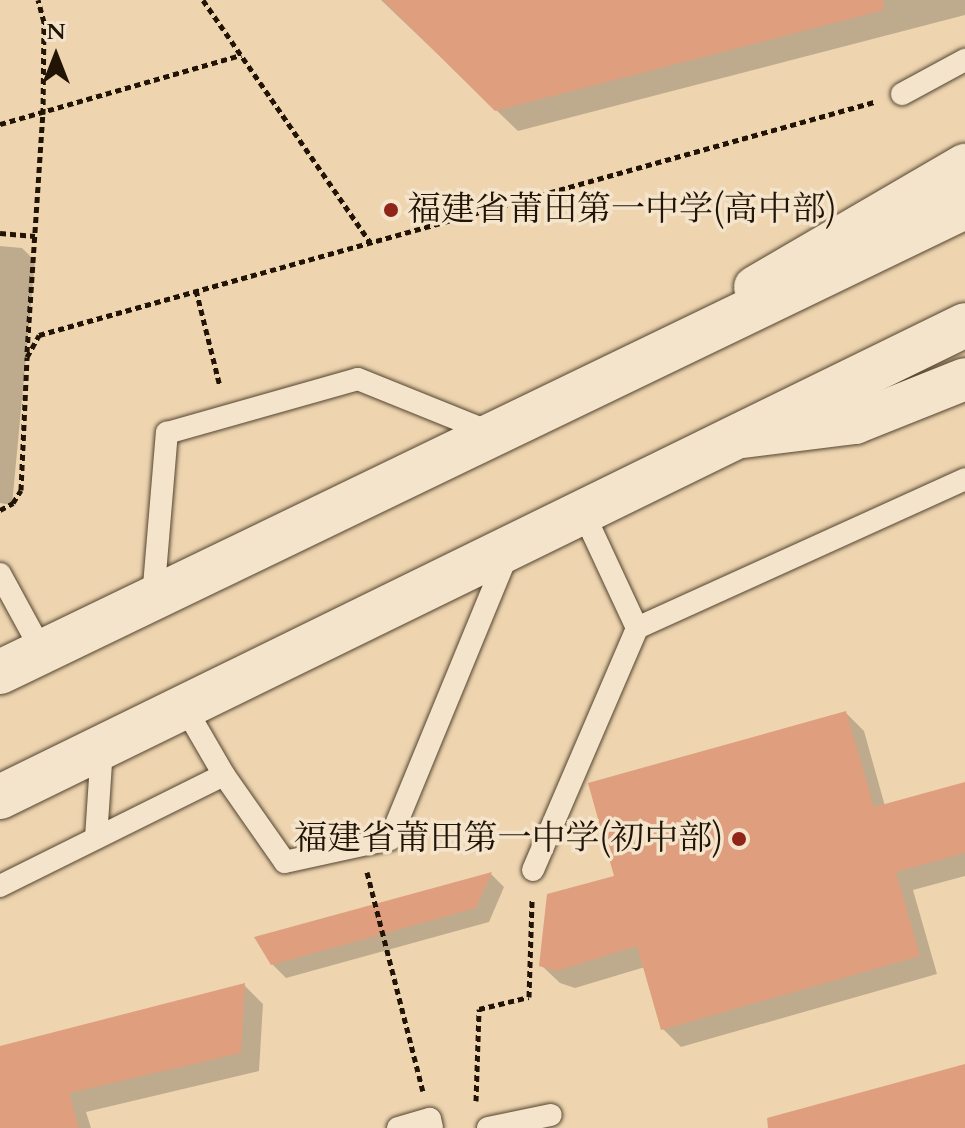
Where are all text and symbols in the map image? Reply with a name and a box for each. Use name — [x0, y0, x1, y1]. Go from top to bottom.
north arrow — [16, 16, 96, 96]
text: N — [46, 17, 66, 47]
place label: 福建省莆田第一中学(高中部) — [407, 190, 837, 230]
marker: 福建省莆田第一中学(高中部) — [382, 201, 400, 219]
place label: 福建省莆田第一中学(初中部) — [293, 819, 723, 859]
marker: 福建省莆田第一中学(初中部) — [730, 830, 748, 848]

